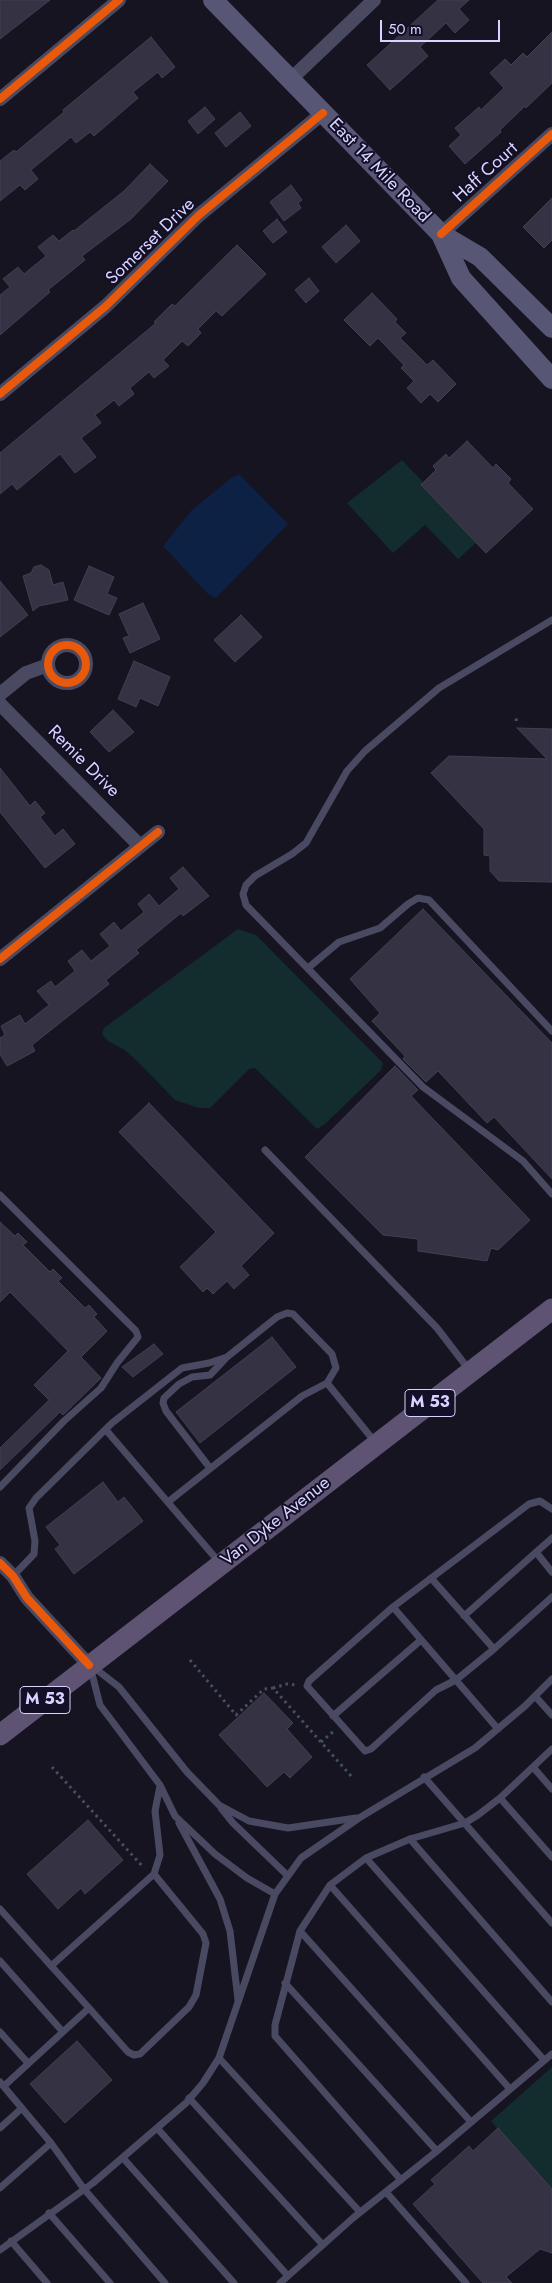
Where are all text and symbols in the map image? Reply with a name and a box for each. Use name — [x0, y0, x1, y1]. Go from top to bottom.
scale bar — [382, 10, 502, 42]
text: 50 m — [388, 18, 422, 40]
street label: East 14 Mile Road — [324, 114, 434, 228]
street label: Haff Court — [449, 138, 523, 208]
street label: Somerset Drive — [102, 194, 200, 290]
street label: Remie Drive — [43, 722, 123, 802]
road number: M 53 — [405, 1390, 455, 1416]
street label: Van Dyke Avenue — [217, 1473, 335, 1571]
road number: M 53 — [20, 1686, 70, 1714]

